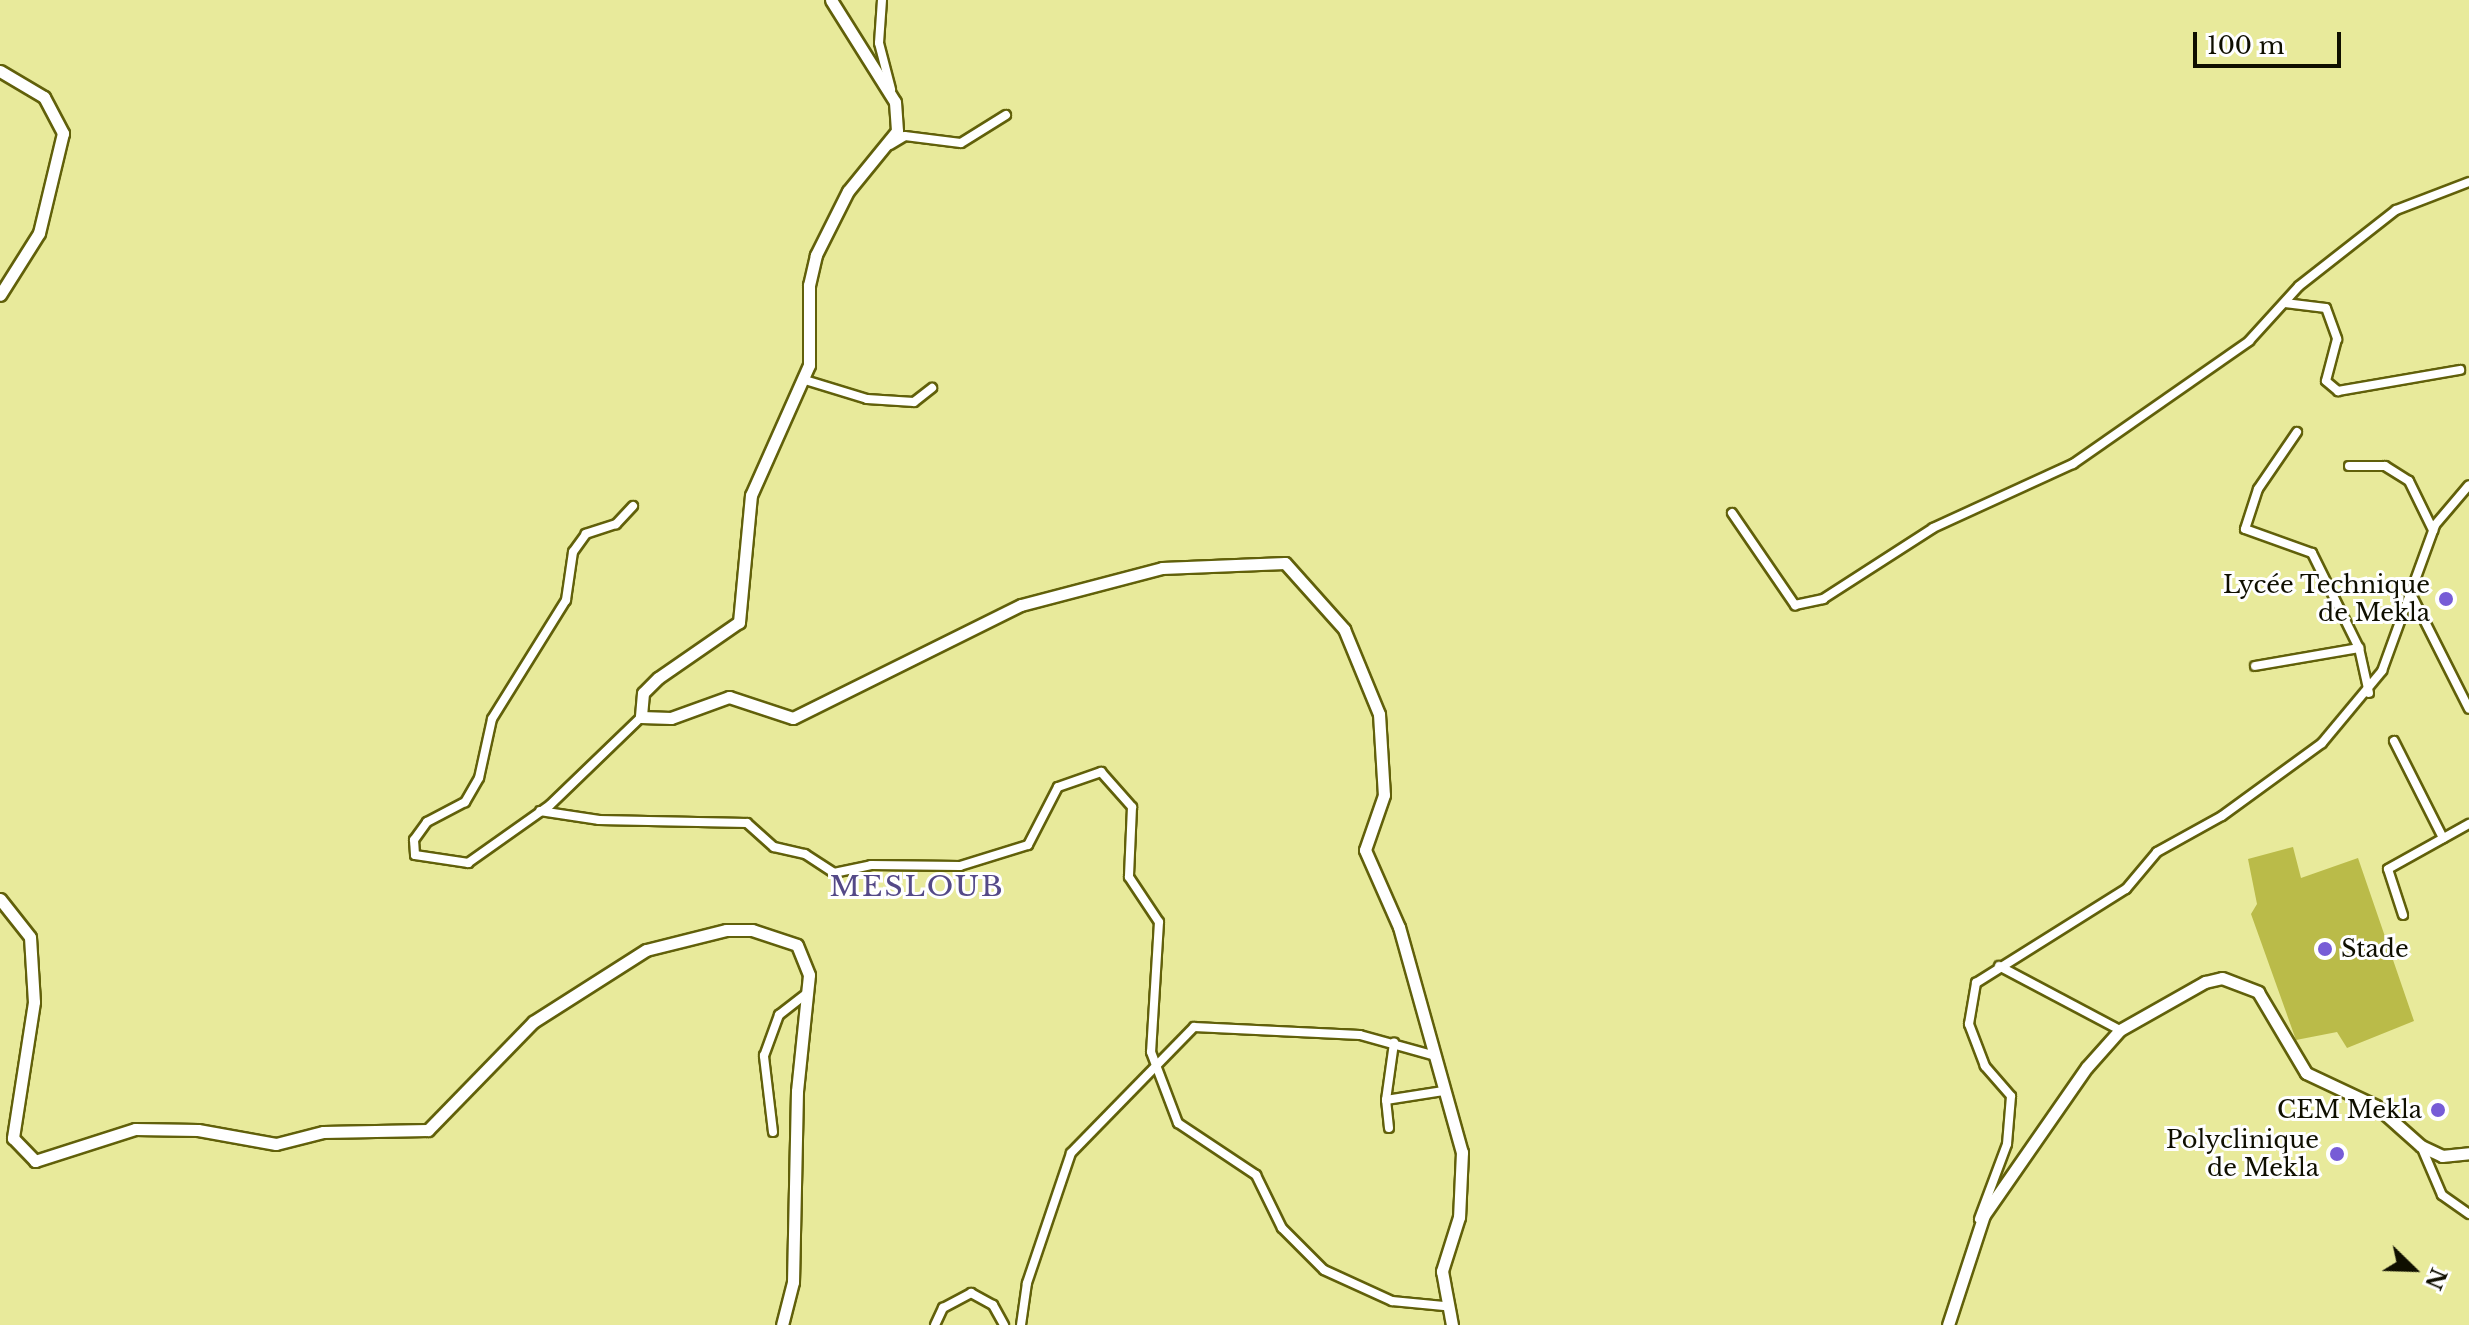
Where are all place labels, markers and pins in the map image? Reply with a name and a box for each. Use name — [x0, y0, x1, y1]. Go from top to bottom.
place label: Lycée Technique de Mekla — [2222, 571, 2430, 627]
marker: Lycée Technique de Mekla — [2437, 590, 2455, 608]
place label: Stade — [2341, 935, 2409, 963]
marker: Stade — [2316, 940, 2334, 958]
place label: CEM Mekla — [2277, 1096, 2422, 1124]
marker: CEM Mekla — [2429, 1101, 2447, 1119]
place label: Polyclinique de Mekla — [2166, 1126, 2319, 1182]
marker: Polyclinique de Mekla — [2326, 1143, 2348, 1165]

